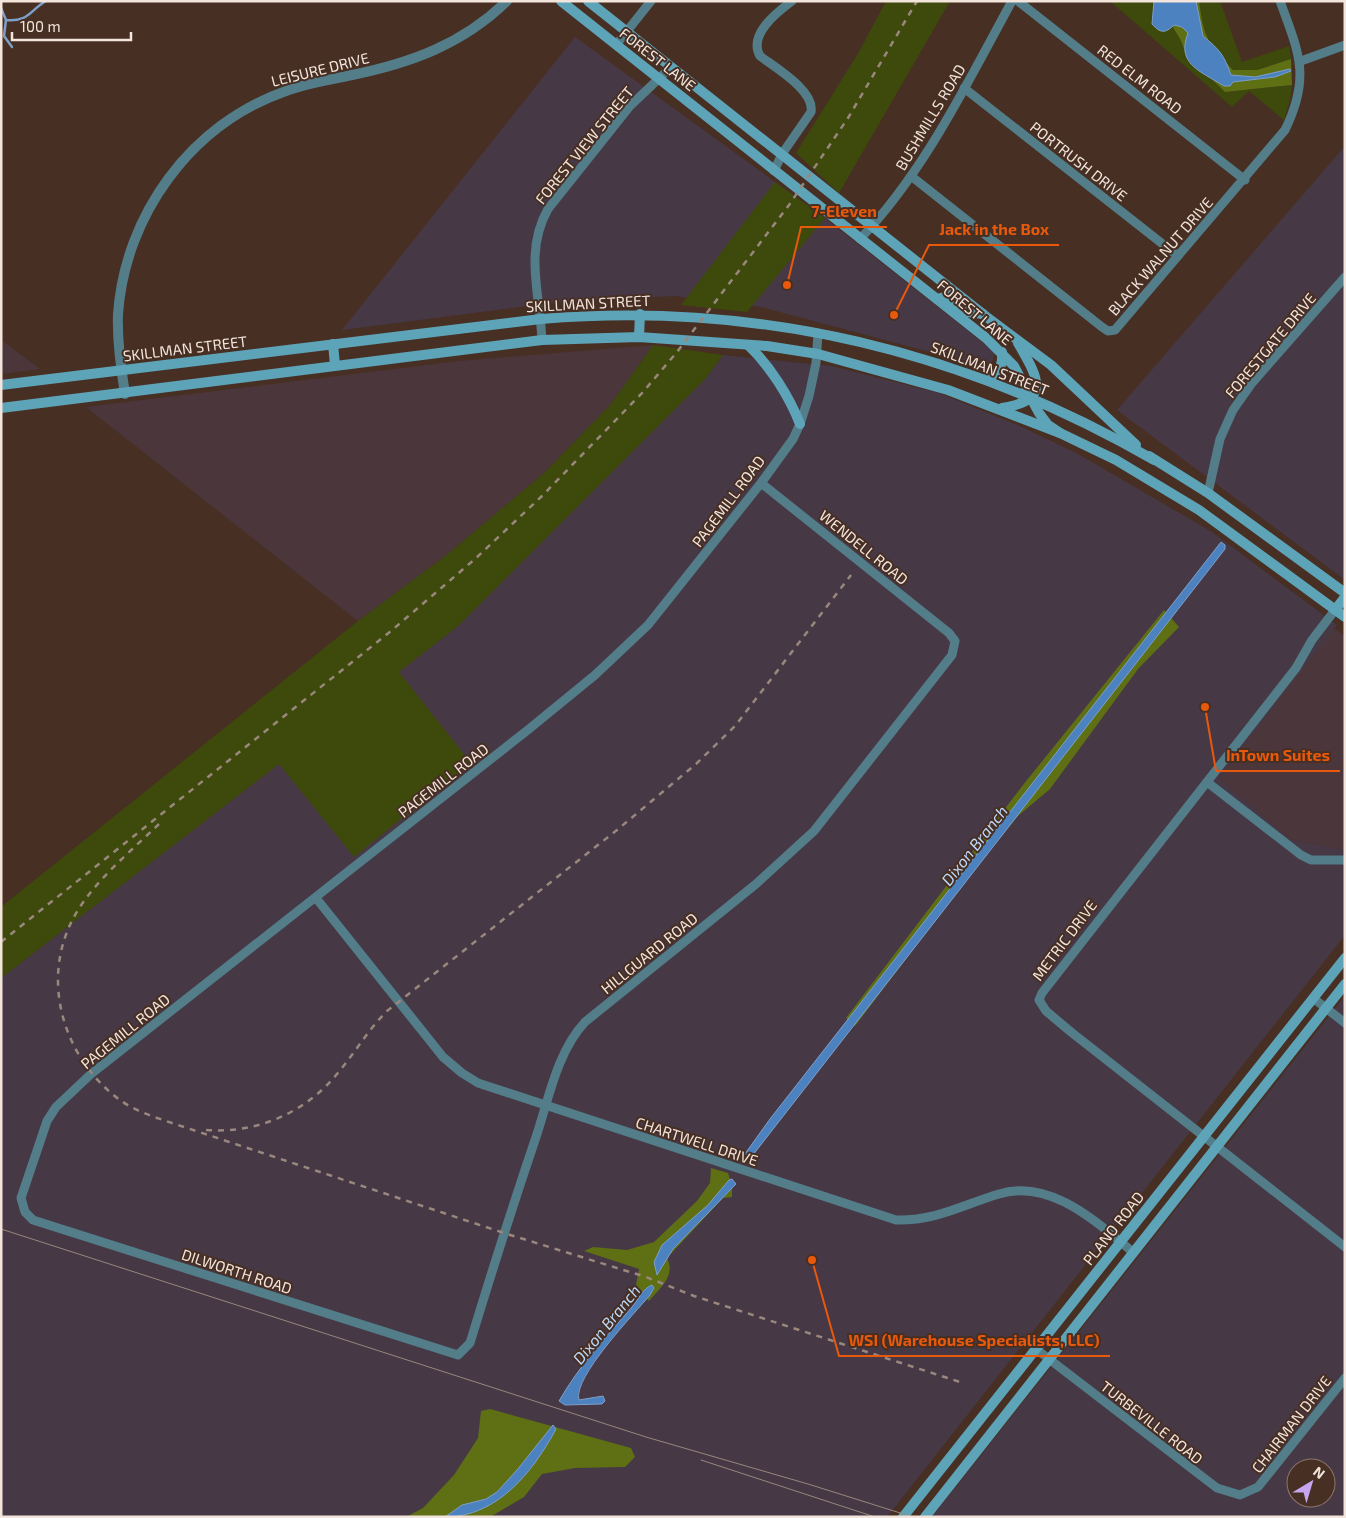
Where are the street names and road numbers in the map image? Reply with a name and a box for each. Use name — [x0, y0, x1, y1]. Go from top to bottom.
street label: FOREST LANE — [616, 24, 700, 94]
street label: RED ELM ROAD — [1094, 40, 1186, 118]
street label: LEISURE DRIVE — [269, 48, 371, 90]
street label: BUSHMILLS ROAD — [891, 61, 969, 173]
street label: FOREST VIEW STREET — [531, 82, 637, 207]
street label: PORTRUSH DRIVE — [1027, 117, 1131, 205]
street label: BLACK WALNUT DRIVE — [1104, 193, 1216, 319]
street label: FOREST LANE — [934, 276, 1016, 348]
street label: FORESTGATE DRIVE — [1221, 289, 1319, 401]
street label: SKILLMAN STREET — [525, 291, 651, 315]
street label: SKILLMAN STREET — [122, 331, 248, 365]
street label: SKILLMAN STREET — [928, 337, 1052, 399]
street label: PAGEMILL ROAD — [688, 452, 768, 550]
street label: WENDELL ROAD — [816, 506, 912, 588]
street label: PAGEMILL ROAD — [394, 739, 492, 821]
street label: METRIC DRIVE — [1028, 896, 1100, 984]
street label: HILLGUARD ROAD — [597, 909, 701, 997]
street label: PAGEMILL ROAD — [77, 990, 173, 1072]
street label: CHARTWELL DRIVE — [634, 1113, 760, 1169]
street label: PLANO ROAD — [1079, 1188, 1147, 1268]
street label: DILWORTH ROAD — [180, 1245, 294, 1297]
street label: CHAIRMAN DRIVE — [1248, 1372, 1334, 1476]
street label: TURBEVILLE ROAD — [1097, 1377, 1207, 1467]

